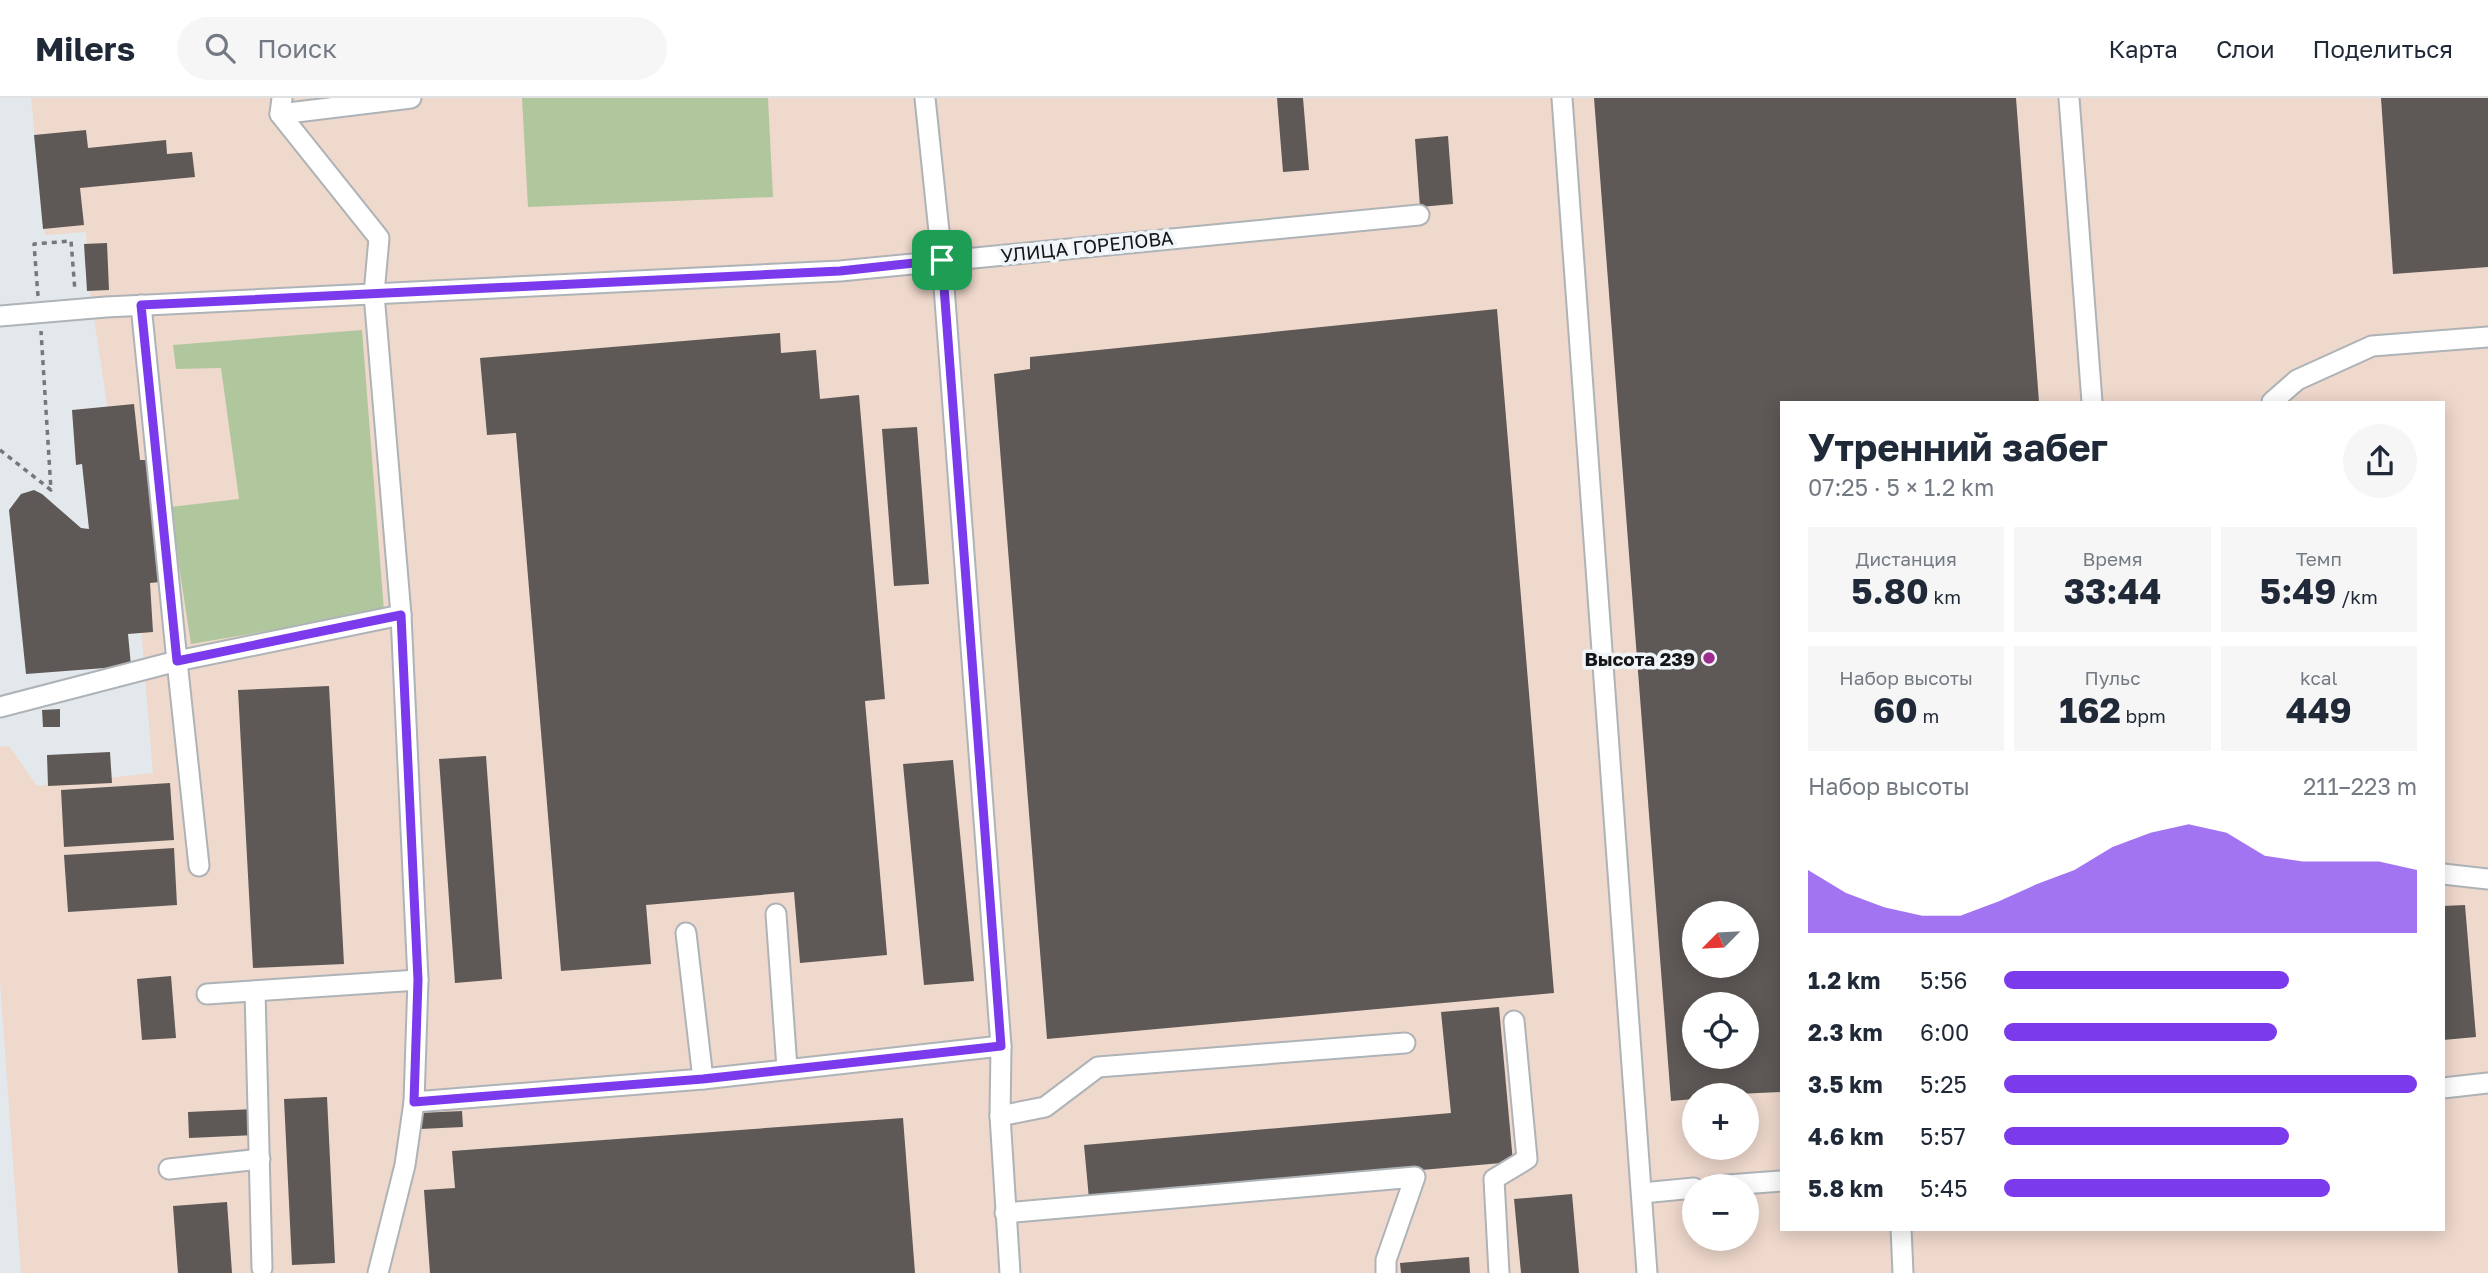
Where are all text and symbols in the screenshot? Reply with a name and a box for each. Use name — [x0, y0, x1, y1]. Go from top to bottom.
search box — [177, 17, 667, 80]
text: Milers — [35, 29, 135, 68]
icon: search — [201, 29, 239, 67]
text: Поиск — [257, 33, 337, 64]
text: Карта — [2108, 34, 2178, 63]
text: Слои — [2216, 34, 2275, 63]
text: Поделиться — [2313, 34, 2453, 63]
street label: УЛИЦА ГОРЕЛОВА — [1000, 225, 1175, 266]
pin — [912, 230, 972, 290]
icon: arrive — [923, 241, 961, 279]
text: Утренний забег — [1808, 424, 2108, 469]
button: share — [2343, 424, 2417, 498]
text: 07:25 · 5 × 1.2 km — [1808, 473, 1994, 501]
text: Дистанция — [1856, 547, 1957, 570]
text: Время — [2083, 547, 2142, 570]
text: Темп — [2296, 547, 2342, 570]
text: 5.80 — [1851, 570, 1929, 612]
text: 33:44 — [2064, 570, 2161, 612]
text: 5:49 — [2260, 570, 2336, 612]
text: km — [1929, 585, 1961, 608]
text: /km — [2336, 585, 2378, 608]
place label: Высота 239 — [1585, 647, 1695, 670]
marker: Высота 239 — [1701, 650, 1717, 666]
text: Набор высоты — [1839, 666, 1973, 689]
text: Пульс — [2084, 666, 2141, 689]
text: kcal — [2300, 666, 2338, 689]
text: 60 — [1873, 689, 1918, 731]
text: 162 — [2059, 689, 2121, 731]
text: 449 — [2286, 689, 2352, 731]
text: m — [1918, 704, 1939, 727]
text: bpm — [2121, 704, 2166, 727]
text: Набор высоты — [1808, 772, 1970, 800]
text: 211–223 m — [2303, 772, 2417, 800]
north arrow — [1682, 901, 1759, 978]
map controls — [1682, 901, 1759, 1251]
text: 1.2 km — [1808, 966, 1880, 994]
text: 5:56 — [1920, 966, 1968, 994]
button: locate — [1682, 992, 1759, 1069]
text: 2.3 km — [1808, 1018, 1883, 1046]
text: 6:00 — [1920, 1018, 1969, 1046]
text: 3.5 km — [1808, 1070, 1883, 1098]
text: 5:25 — [1920, 1070, 1967, 1098]
button: + — [1682, 1083, 1759, 1160]
text: 4.6 km — [1808, 1122, 1884, 1150]
text: 5:57 — [1920, 1122, 1966, 1150]
button: − — [1682, 1174, 1759, 1251]
text: 5.8 km — [1808, 1174, 1883, 1202]
text: 5:45 — [1920, 1174, 1968, 1202]

